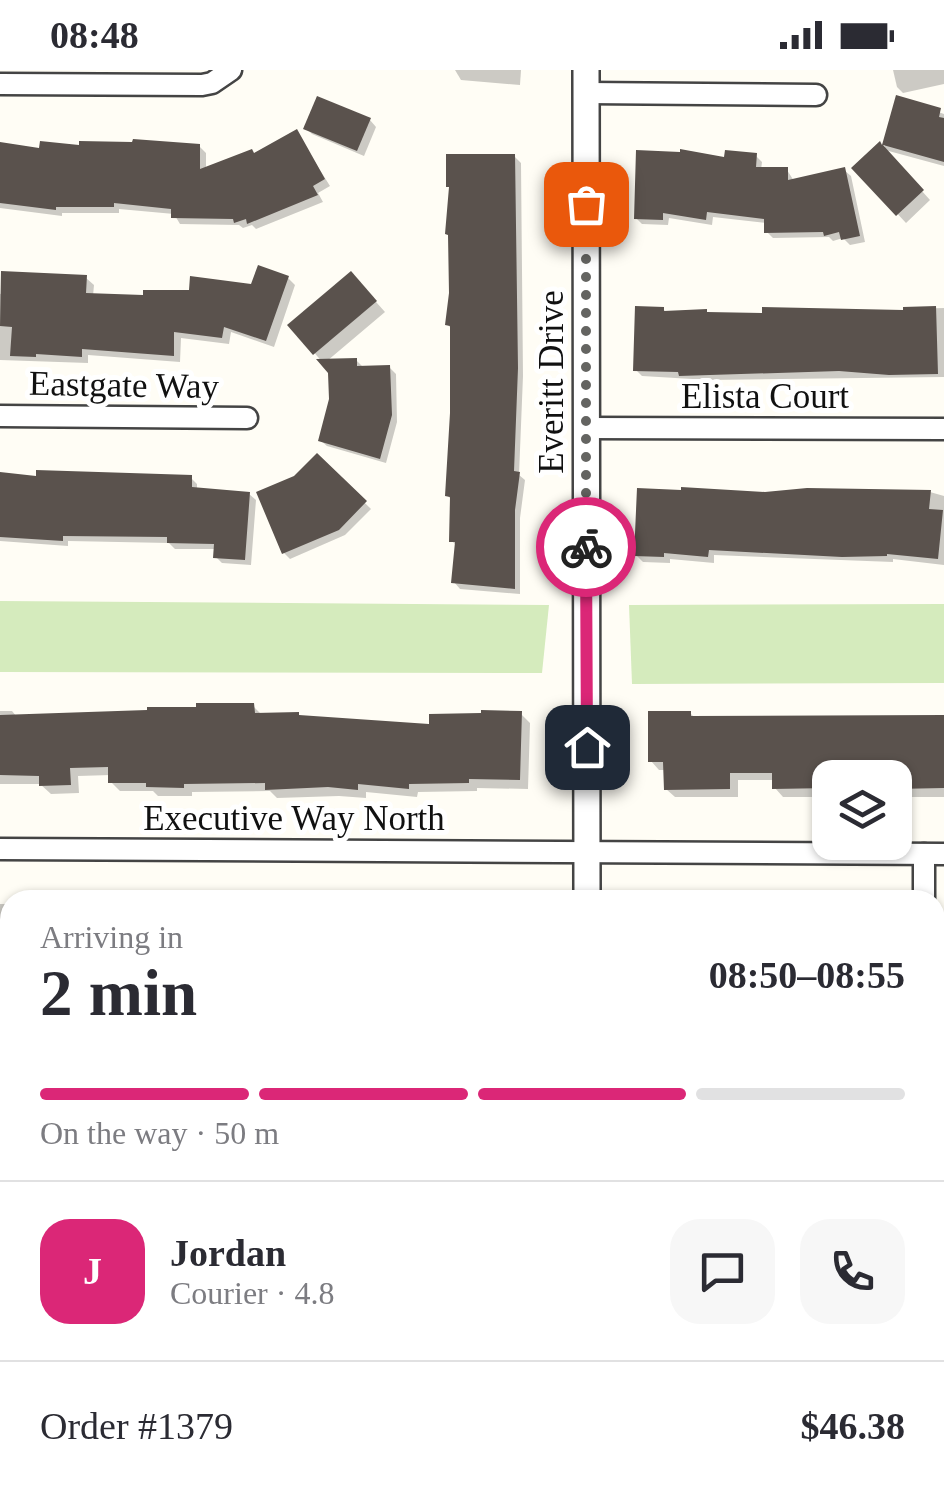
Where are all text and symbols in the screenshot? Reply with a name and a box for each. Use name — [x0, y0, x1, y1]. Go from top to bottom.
text: 08:48 — [50, 14, 139, 56]
pin — [544, 162, 629, 247]
icon: bag — [559, 177, 614, 232]
street label: Everitt Drive — [532, 290, 571, 474]
street label: Eastgate Way — [29, 364, 220, 406]
street label: Elista Court — [681, 377, 849, 416]
courier — [536, 497, 636, 597]
icon: bike — [559, 520, 614, 575]
pin — [545, 705, 630, 790]
icon: home — [560, 720, 615, 775]
map controls — [812, 760, 912, 860]
button: layers — [812, 760, 912, 860]
street label: Executive Way North — [143, 799, 445, 838]
text: Arriving in — [40, 919, 183, 955]
text: 08:50–08:55 — [709, 954, 905, 996]
text: 2 min — [40, 957, 197, 1029]
text: On the way · 50 m — [40, 1115, 279, 1151]
button: chat — [670, 1219, 775, 1324]
button: phone — [800, 1219, 905, 1324]
text: Jordan — [170, 1232, 286, 1274]
text: J — [83, 1250, 102, 1292]
text: Courier · 4.8 — [170, 1275, 334, 1311]
text: Order #1379 — [40, 1405, 233, 1447]
text: $46.38 — [801, 1405, 905, 1447]

